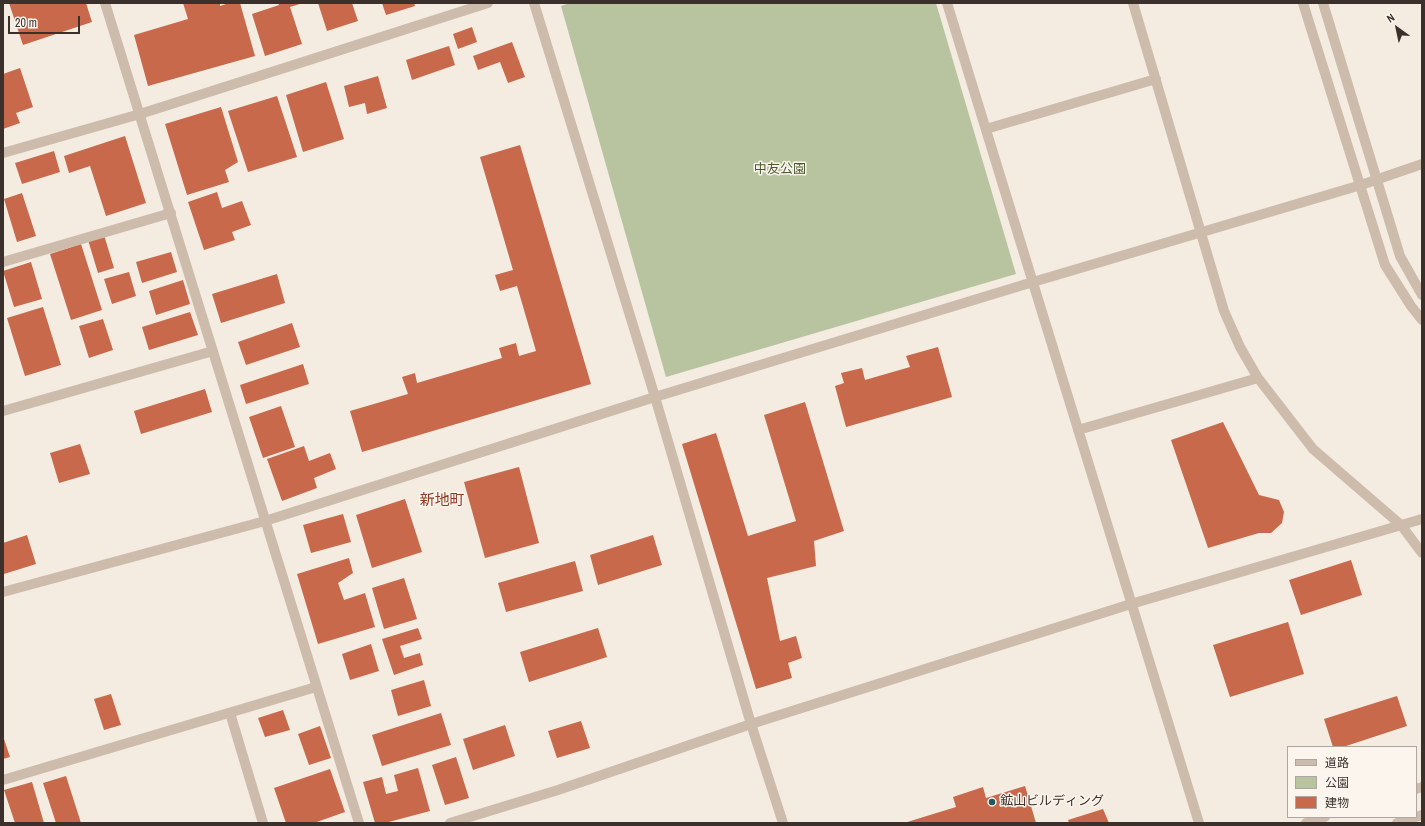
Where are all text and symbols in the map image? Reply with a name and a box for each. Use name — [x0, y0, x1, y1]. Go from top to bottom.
scale bar — [10, 8, 82, 34]
north arrow — [1377, 8, 1417, 48]
text: N — [1384, 10, 1397, 26]
text: 20 m — [15, 15, 37, 31]
park label: 中友公園 — [754, 162, 806, 178]
district label: 新地町 — [420, 492, 464, 510]
legend — [1287, 746, 1417, 818]
text: 道路 — [1325, 755, 1349, 771]
text: 公園 — [1325, 775, 1349, 791]
place label: 鉱山ビルディング — [1000, 794, 1104, 810]
text: 建物 — [1325, 795, 1349, 811]
marker: 鉱山ビルディング — [987, 797, 997, 807]

